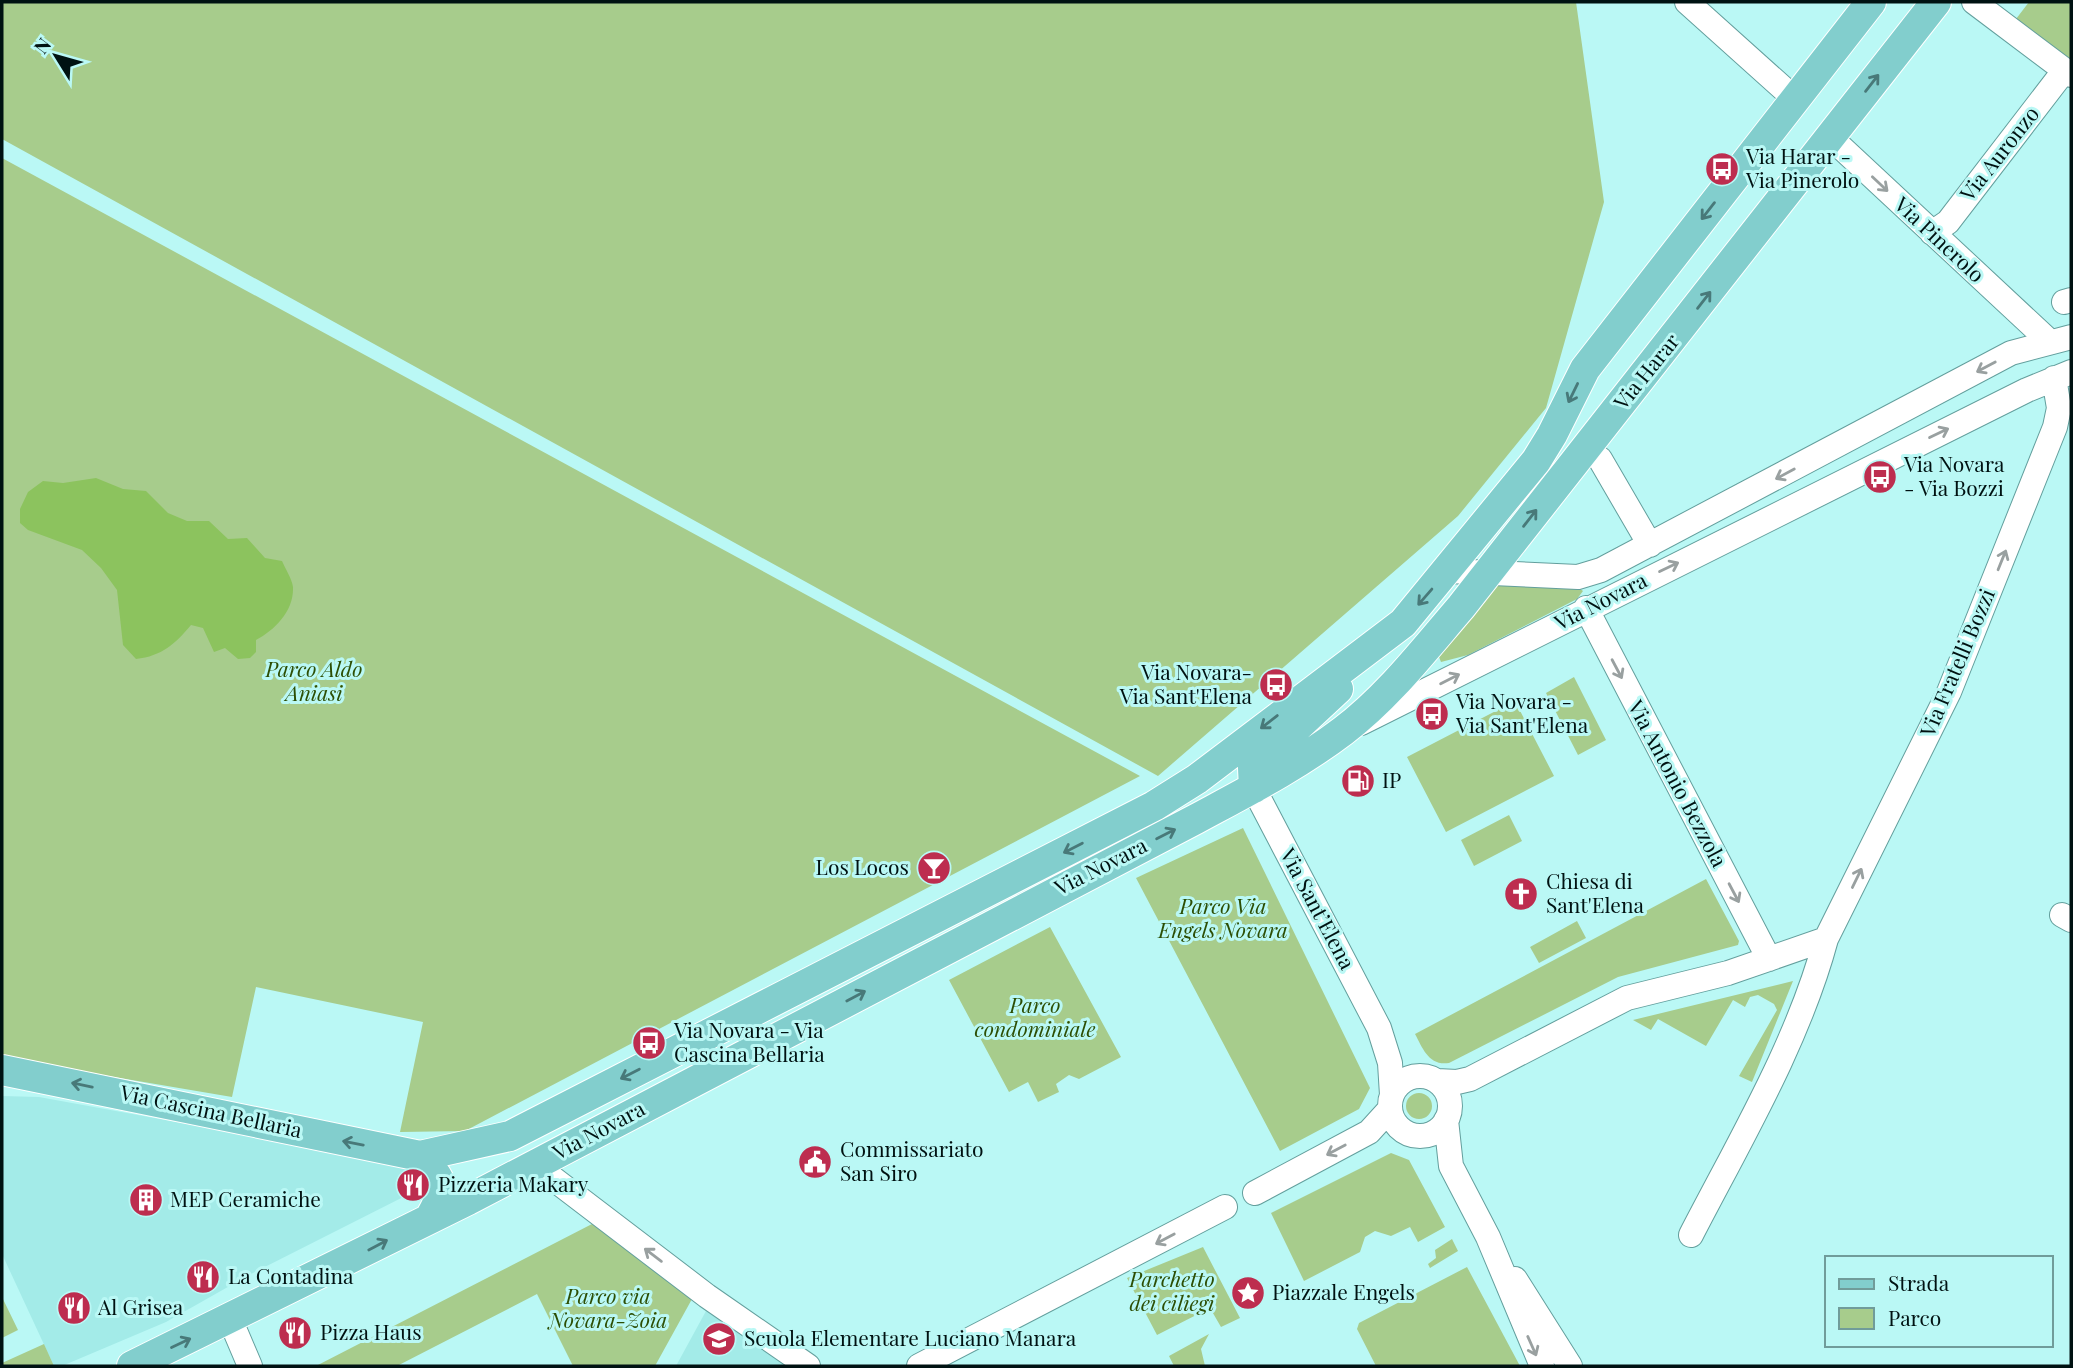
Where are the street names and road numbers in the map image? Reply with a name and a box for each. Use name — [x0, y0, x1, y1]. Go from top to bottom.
street label: Via Auronzo — [1952, 100, 2044, 207]
street label: Via Pinerolo — [1889, 189, 1991, 287]
street label: Via Harar — [1606, 327, 1685, 415]
street label: Via Novara — [1548, 565, 1652, 636]
street label: Via Fratelli Bozzi — [1912, 584, 2000, 741]
street label: Via Antonio Bezzola — [1622, 694, 1735, 872]
street label: Via Novara — [1048, 830, 1152, 901]
street label: Via Sant’Elena — [1275, 842, 1363, 974]
street label: Via Cascina Bellaria — [117, 1077, 305, 1143]
street label: Via Novara — [546, 1093, 649, 1166]

